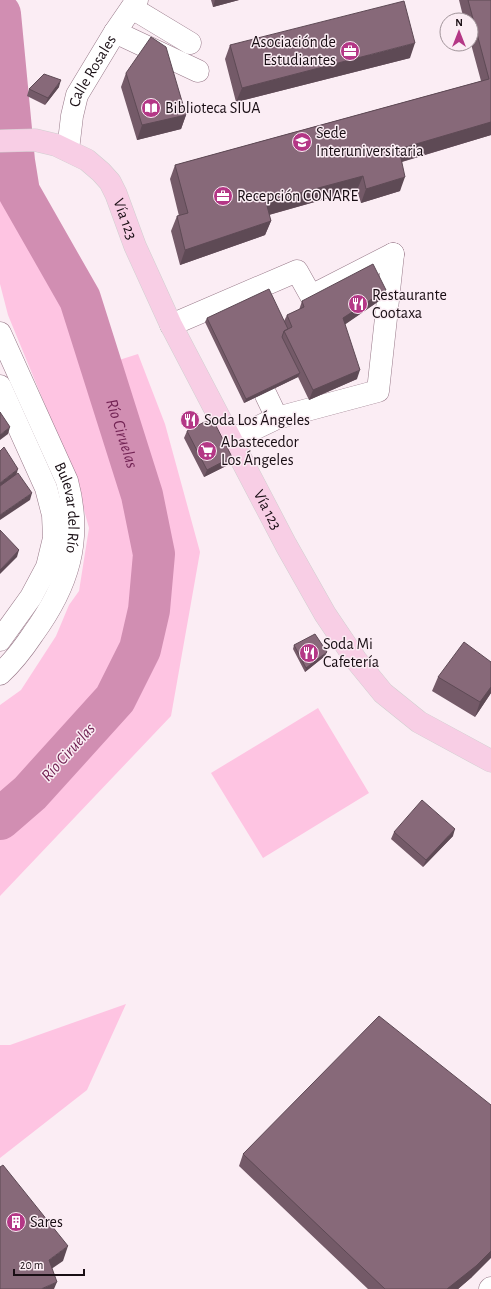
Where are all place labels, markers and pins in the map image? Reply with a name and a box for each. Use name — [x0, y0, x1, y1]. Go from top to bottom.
place label: Asociación de Estudiantes — [251, 34, 336, 68]
office icon: Asociación de Estudiantes — [339, 40, 361, 62]
library icon: Biblioteca SIUA — [140, 97, 162, 119]
place label: Biblioteca SIUA — [165, 100, 261, 116]
place label: Sede Interuniversitaria — [316, 125, 424, 159]
school or university icon: Sede Interuniversitaria — [291, 131, 313, 153]
office icon: Recepción CONARE — [212, 185, 234, 207]
place label: Recepción CONARE — [237, 188, 359, 204]
place label: Restaurante Cootaxa — [372, 287, 447, 321]
restaurant icon: Restaurante Cootaxa — [347, 293, 369, 315]
restaurant icon: Soda Los Ángeles — [179, 409, 201, 431]
place label: Soda Los Ángeles — [204, 410, 310, 428]
place label: Abastecedor Los Ángeles — [221, 434, 300, 468]
supermarket icon: Abastecedor Los Ángeles — [196, 440, 218, 462]
place label: Soda Mi Cafetería — [323, 636, 379, 670]
restaurant icon: Soda Mi Cafetería — [298, 642, 320, 664]
building icon: Sares — [5, 1211, 27, 1233]
place label: Sares — [30, 1214, 63, 1230]

